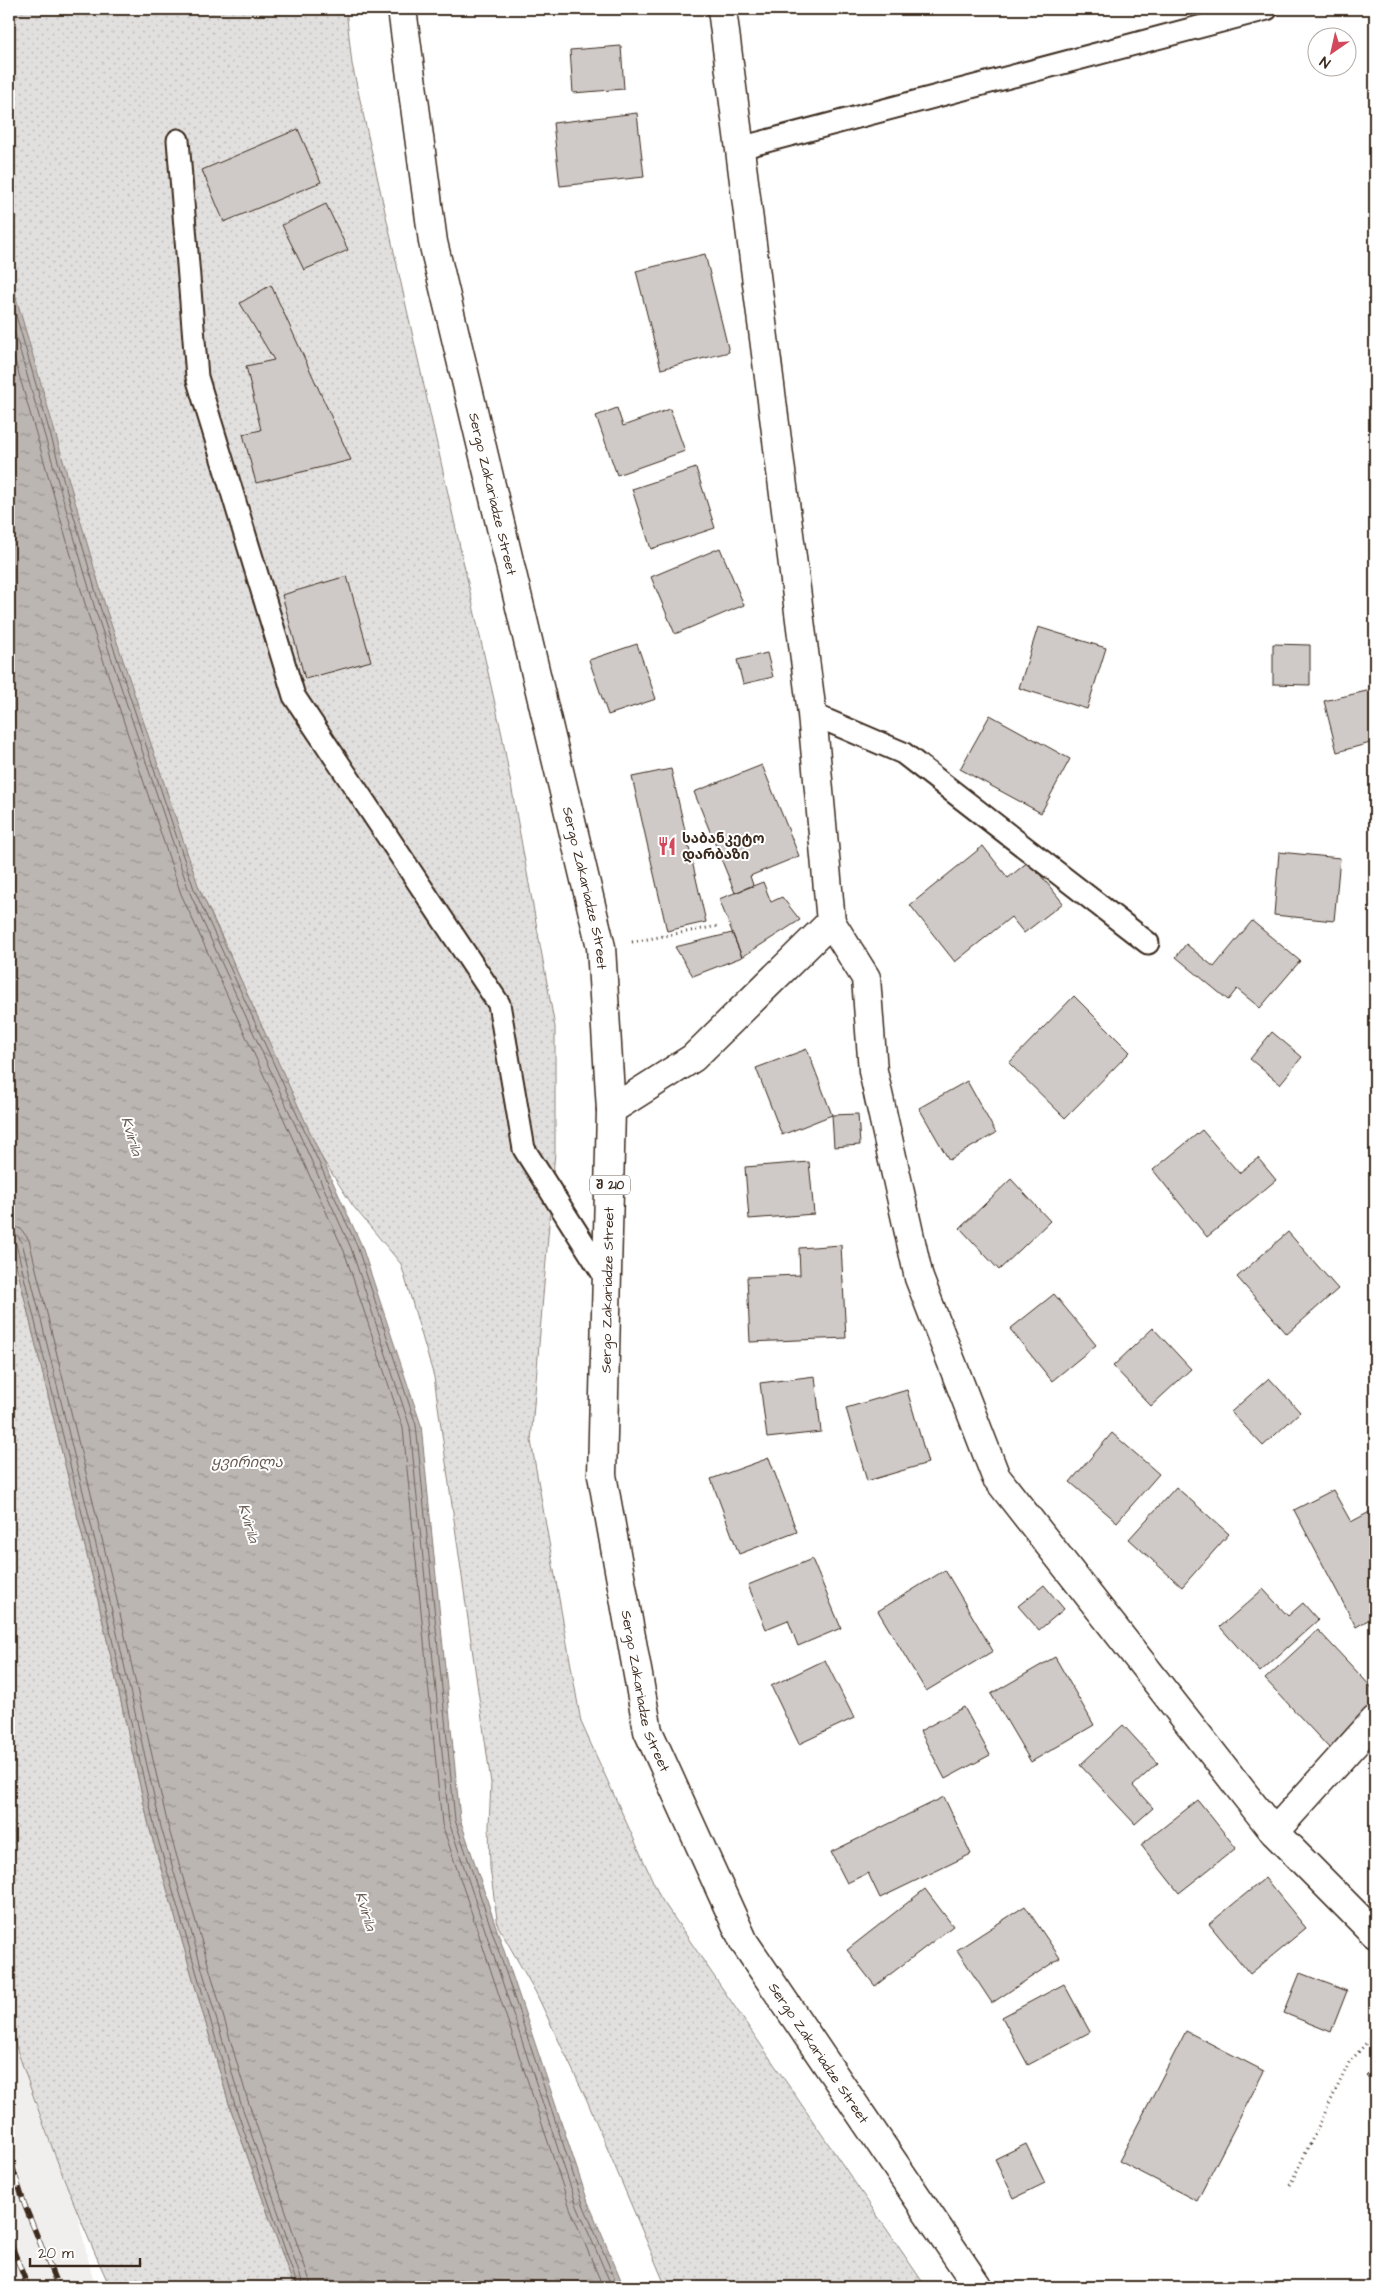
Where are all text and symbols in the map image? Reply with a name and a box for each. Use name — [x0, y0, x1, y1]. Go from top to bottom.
north arrow — [1306, 28, 1356, 78]
text: N — [1316, 51, 1335, 73]
street label: Sergo Zakariadze Street — [463, 411, 521, 578]
street label: Sergo Zakariadze Street — [557, 805, 611, 970]
place label: საბანკეტო დარბაზი — [682, 829, 764, 865]
restaurant icon: საბანკეტო დარბაზი — [656, 835, 678, 857]
water label: Kvirila — [116, 1114, 148, 1159]
road number: შ 210 — [590, 1176, 630, 1194]
street label: Sergo Zakariadze Street — [597, 1206, 619, 1373]
water label: ყვირილა — [211, 1452, 283, 1473]
water label: Kvirila — [233, 1501, 265, 1546]
street label: Sergo Zakariadze Street — [616, 1609, 675, 1776]
water label: Kvirila — [350, 1889, 382, 1934]
street label: Sergo Zakariadze Street — [763, 1979, 873, 2128]
scale bar — [30, 2236, 140, 2268]
text: 20 m — [38, 2243, 74, 2264]

